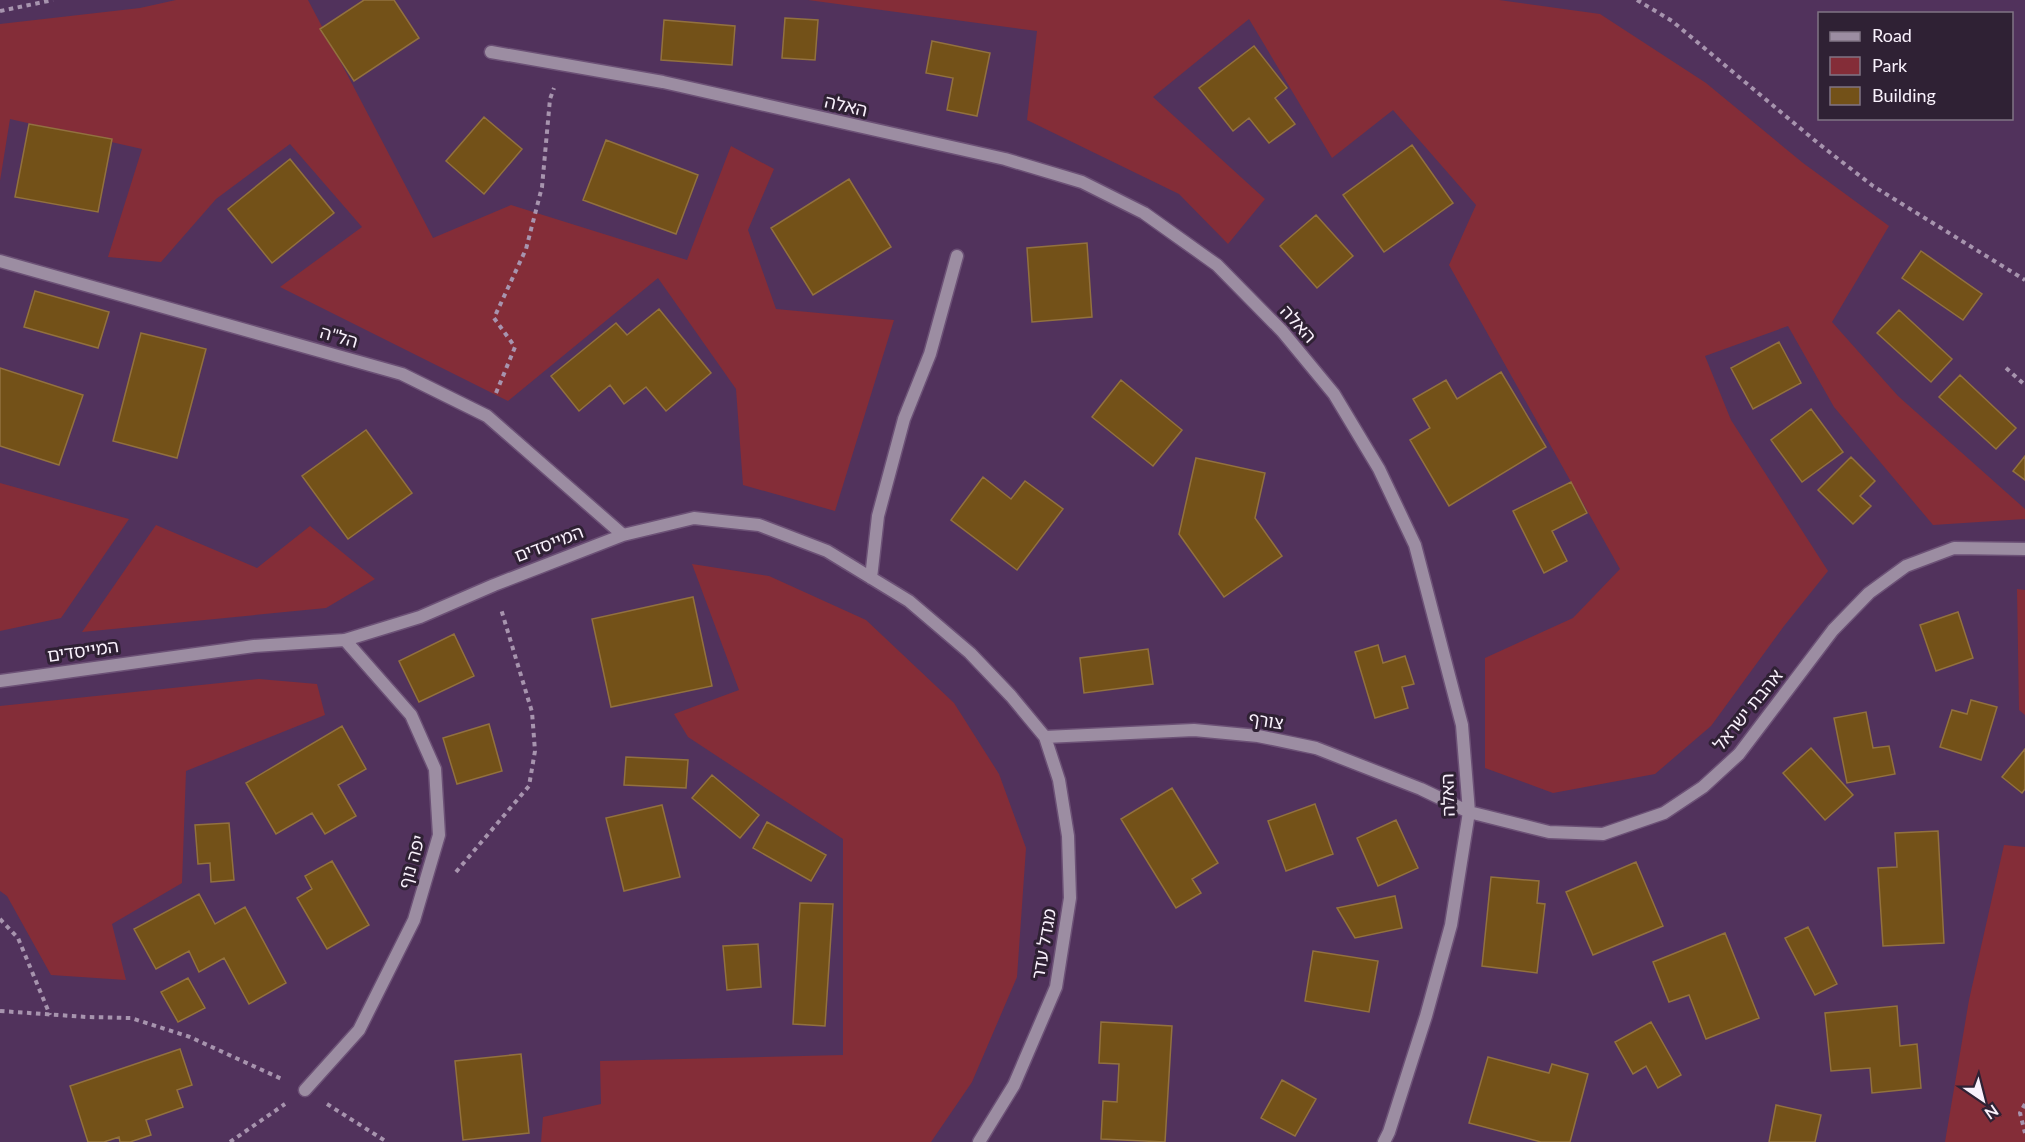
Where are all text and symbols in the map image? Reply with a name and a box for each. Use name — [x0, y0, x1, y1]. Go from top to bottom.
legend — [1818, 12, 2013, 120]
text: Road — [1872, 24, 1912, 46]
text: Park — [1872, 54, 1908, 76]
text: Building — [1872, 84, 1936, 106]
street label: האלה — [823, 89, 870, 121]
street label: האלה — [1276, 300, 1321, 347]
street label: הל"ה — [318, 320, 361, 352]
street label: המייסדים — [511, 520, 586, 566]
street label: המייסדים — [46, 634, 120, 666]
street label: אהבת ישראל — [1708, 664, 1787, 754]
street label: צורף — [1247, 706, 1285, 734]
street label: האלה — [1435, 773, 1459, 817]
street label: יפה נוף — [393, 832, 429, 891]
street label: מגדל עדר — [1026, 907, 1060, 981]
north arrow — [1953, 1070, 2013, 1130]
text: N — [1981, 1101, 2002, 1124]

